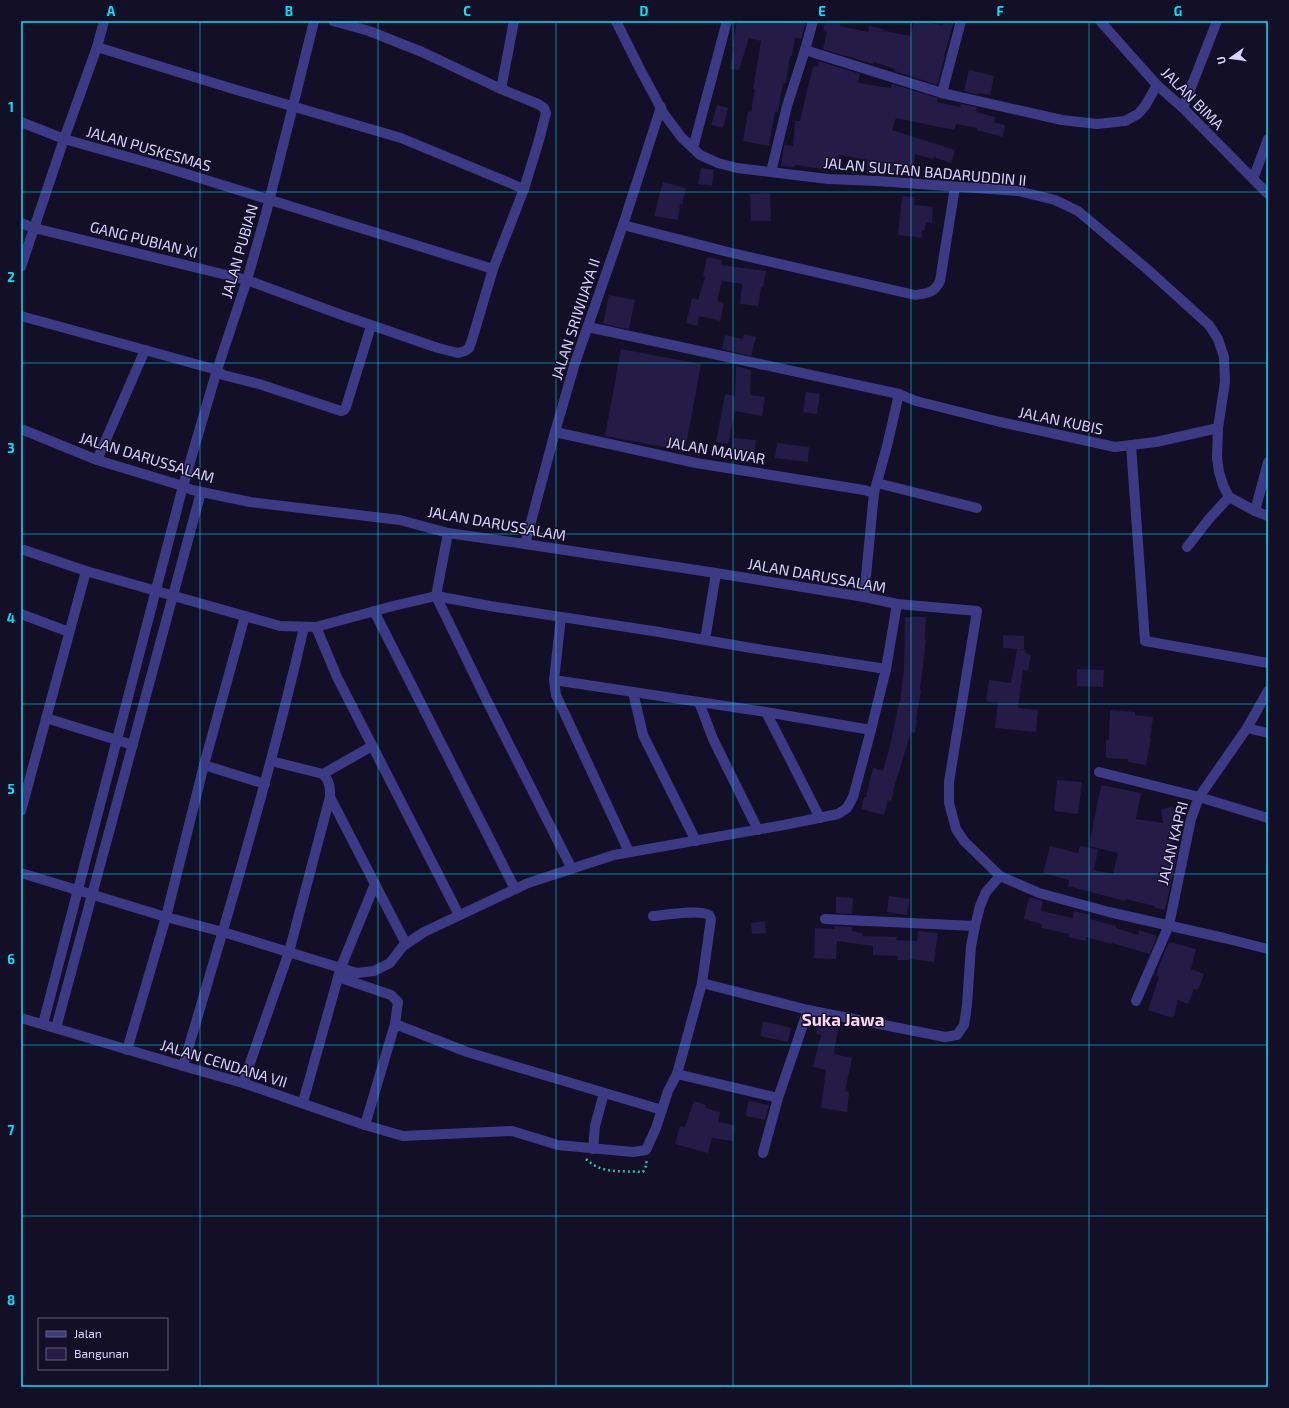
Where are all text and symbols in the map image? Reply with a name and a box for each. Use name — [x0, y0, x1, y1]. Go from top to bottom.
text: A — [107, 3, 116, 19]
text: B — [285, 3, 293, 19]
text: C — [463, 3, 471, 19]
text: D — [640, 3, 649, 19]
text: E — [818, 3, 826, 19]
text: F — [996, 3, 1004, 19]
text: G — [1174, 3, 1182, 19]
north arrow — [1211, 38, 1251, 78]
text: U — [1214, 55, 1228, 66]
street label: JALAN BIMA — [1158, 63, 1229, 134]
text: 1 — [8, 99, 14, 115]
street label: JALAN PUSKESMAS — [84, 122, 214, 174]
street label: JALAN SULTAN BADARUDDIN II — [823, 153, 1027, 189]
street label: JALAN PUBIAN — [217, 202, 261, 300]
street label: GANG PUBIAN XI — [88, 217, 200, 261]
street label: JALAN SRIWIJAYA II — [547, 256, 603, 382]
text: 2 — [7, 269, 15, 285]
street label: JALAN KUBIS — [1017, 402, 1105, 438]
street label: JALAN DARUSSALAM — [77, 428, 217, 486]
street label: JALAN MAWAR — [665, 432, 767, 468]
text: 3 — [7, 440, 15, 456]
street label: JALAN DARUSSALAM — [426, 502, 568, 544]
street label: JALAN DARUSSALAM — [746, 554, 888, 596]
text: 4 — [7, 610, 15, 626]
text: 5 — [7, 781, 15, 797]
street label: JALAN KAPRI — [1153, 799, 1191, 887]
text: 6 — [7, 951, 15, 967]
district label: Suka Jawa — [802, 1009, 884, 1029]
street label: JALAN CENDANA VII — [158, 1035, 290, 1091]
text: 7 — [8, 1122, 15, 1138]
text: 8 — [7, 1292, 15, 1308]
legend — [38, 1318, 168, 1370]
text: Jalan — [74, 1326, 102, 1340]
text: Bangunan — [74, 1346, 129, 1360]

